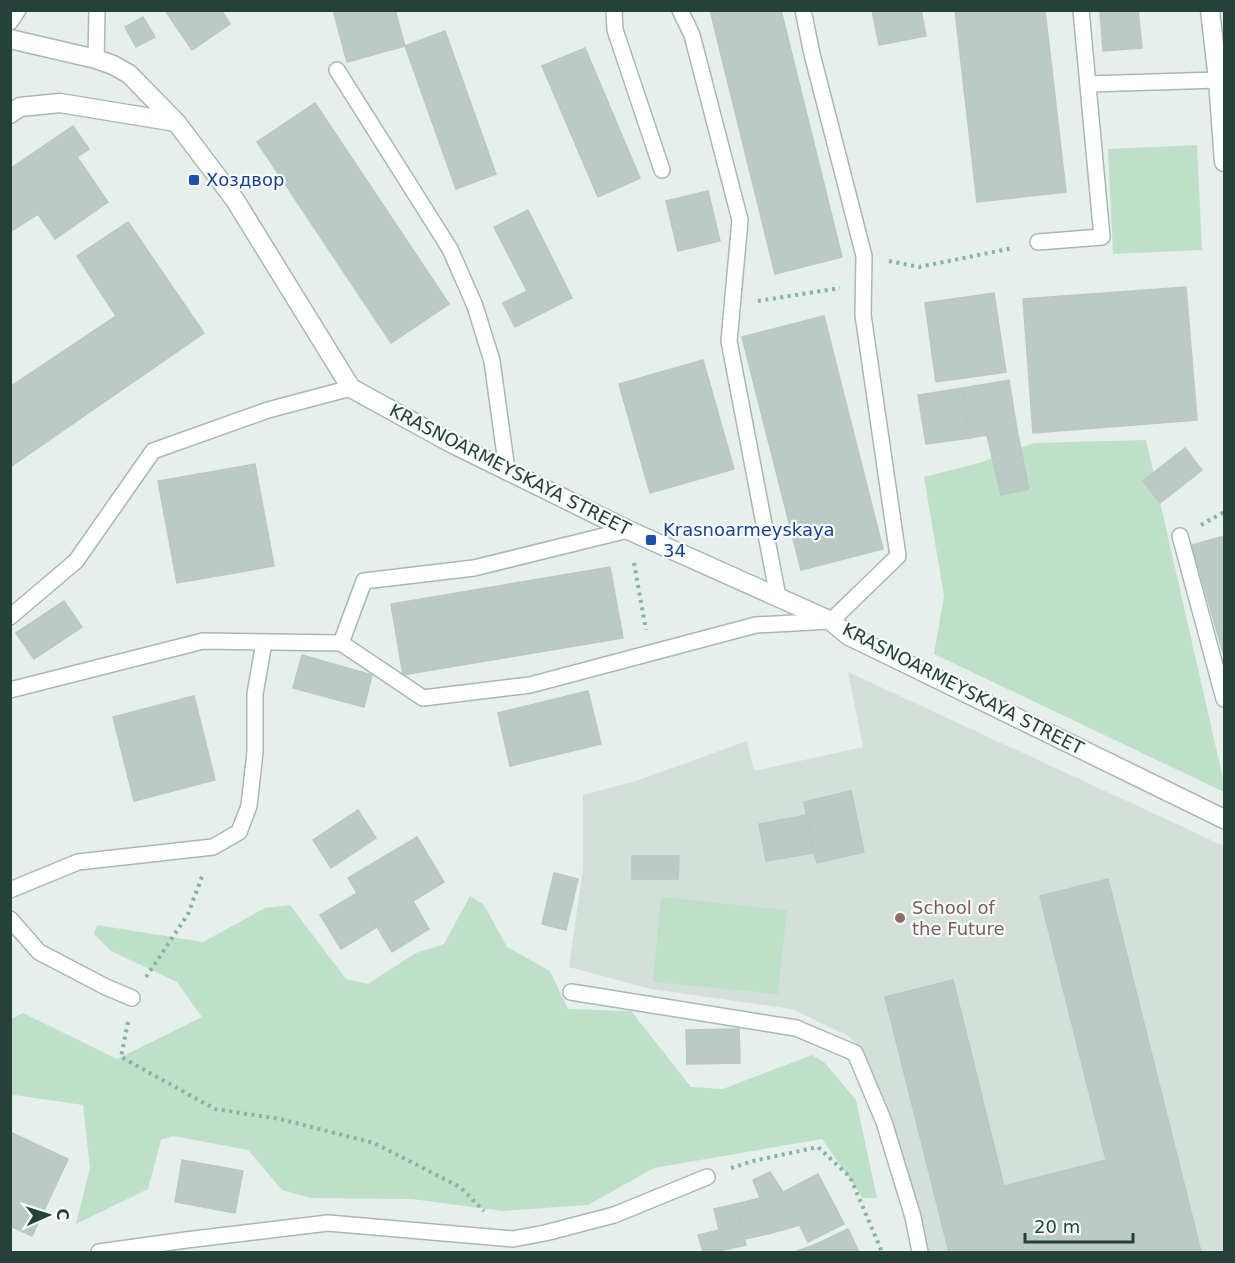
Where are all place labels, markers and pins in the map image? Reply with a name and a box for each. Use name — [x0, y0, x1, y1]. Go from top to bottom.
place label: Хоздвор — [206, 169, 284, 190]
marker: Хоздвор — [187, 173, 201, 187]
place label: Krasnoarmeyskaya 34 — [663, 519, 835, 561]
marker: Krasnoarmeyskaya 34 — [644, 533, 658, 547]
place label: School of the Future — [912, 897, 1005, 939]
marker: School of the Future — [893, 911, 907, 925]

